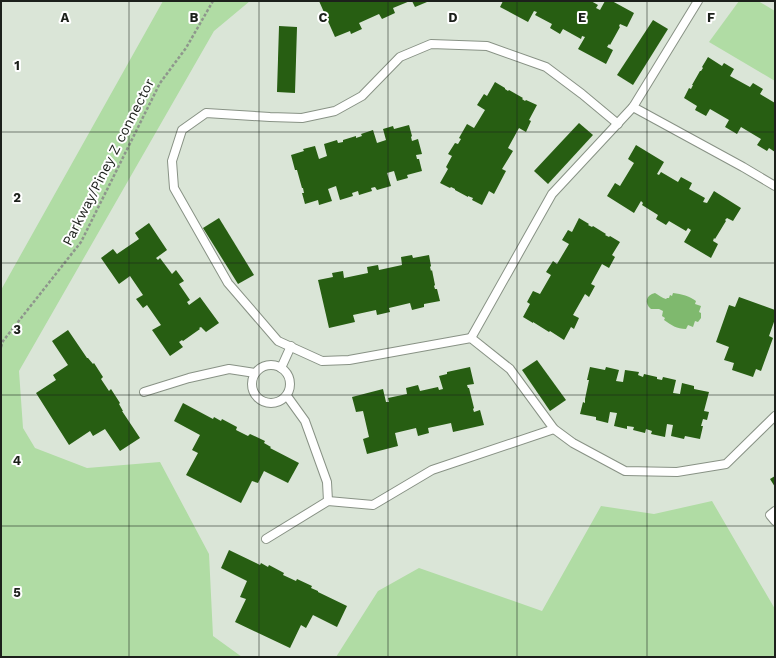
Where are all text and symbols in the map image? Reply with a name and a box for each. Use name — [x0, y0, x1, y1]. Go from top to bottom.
text: A — [61, 10, 70, 25]
text: B — [190, 10, 199, 25]
text: C — [319, 10, 328, 25]
text: D — [448, 10, 458, 25]
text: E — [578, 10, 586, 25]
text: F — [707, 10, 715, 25]
text: 1 — [14, 58, 20, 73]
street label: Parkway/Piney Z connector — [59, 76, 157, 248]
text: 2 — [13, 190, 21, 205]
text: 3 — [13, 322, 21, 337]
text: 4 — [13, 453, 22, 468]
text: 5 — [13, 585, 21, 600]

